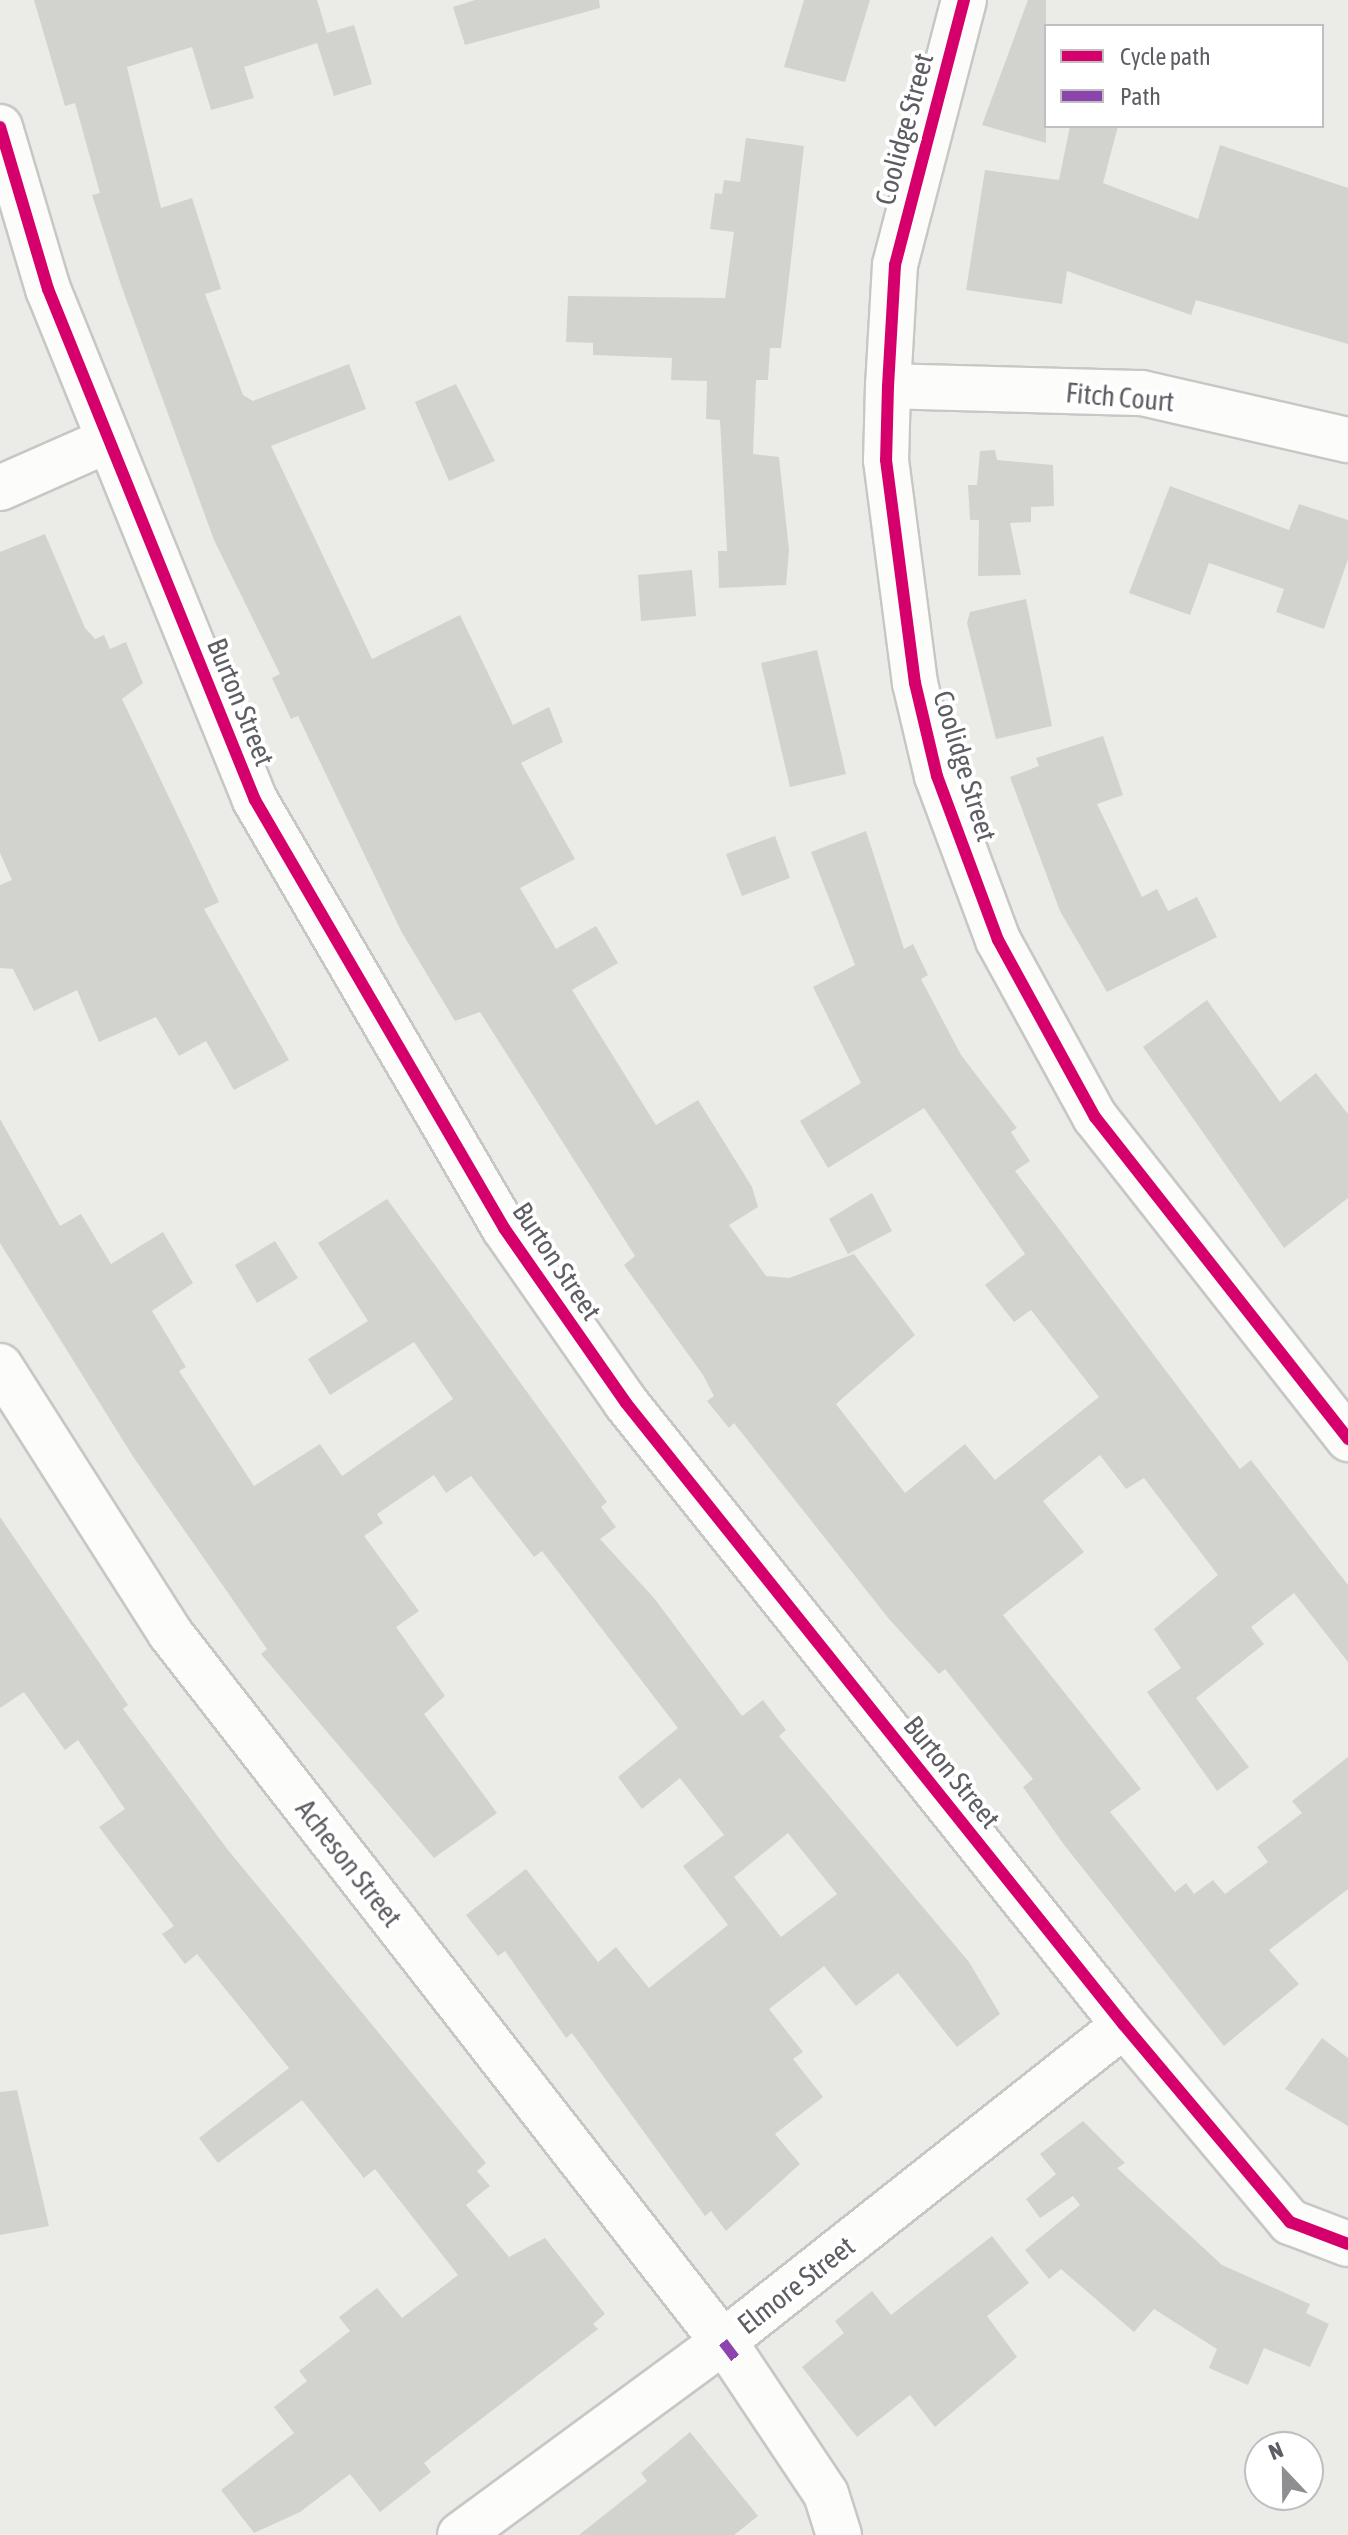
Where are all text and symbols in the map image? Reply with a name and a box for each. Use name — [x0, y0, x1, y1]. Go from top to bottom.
legend — [1044, 24, 1324, 128]
text: Cycle path — [1120, 43, 1211, 70]
street label: Coolidge Street — [868, 50, 940, 208]
text: Path — [1120, 83, 1161, 110]
street label: Fitch Court — [1064, 376, 1176, 418]
street label: Burton Street — [200, 633, 282, 771]
street label: Coolidge Street — [926, 687, 1004, 845]
street label: Burton Street — [505, 1196, 609, 1326]
street label: Burton Street — [897, 1709, 1007, 1835]
street label: Acheson Street — [289, 1793, 409, 1933]
street label: Elmore Street — [731, 2229, 861, 2341]
north arrow — [1244, 2431, 1324, 2511]
text: N — [1265, 2436, 1287, 2465]

